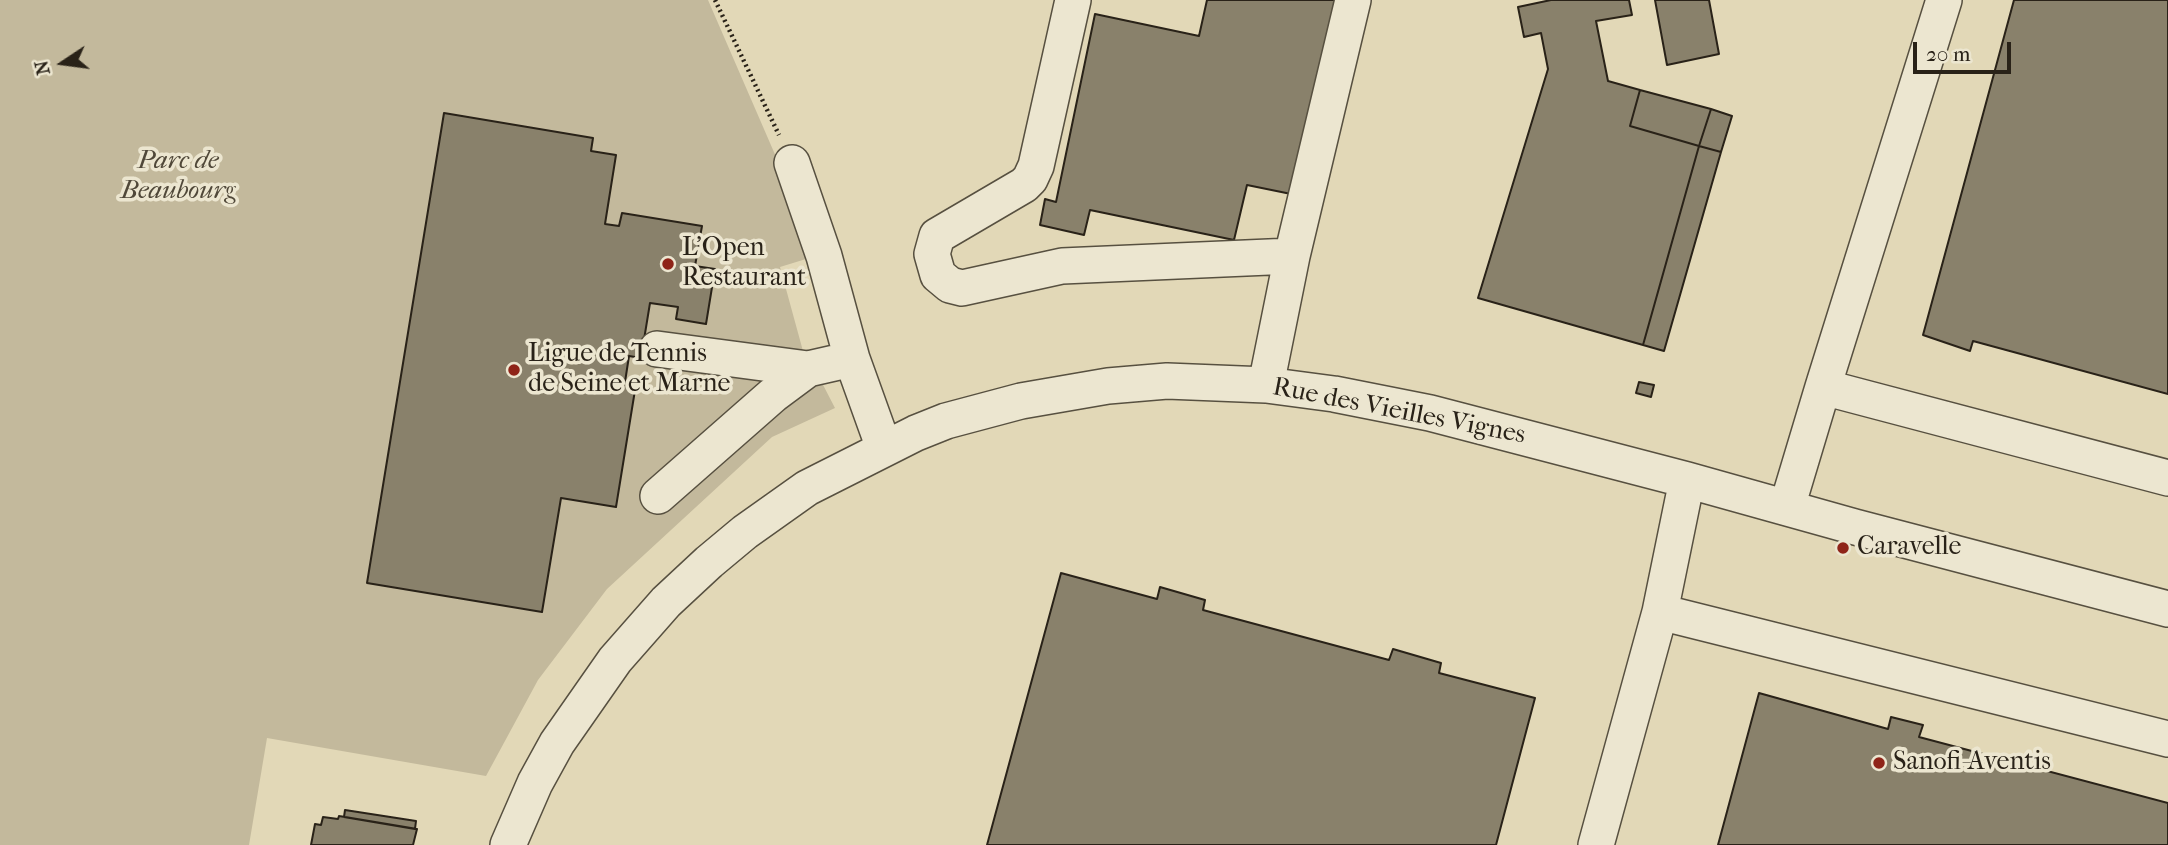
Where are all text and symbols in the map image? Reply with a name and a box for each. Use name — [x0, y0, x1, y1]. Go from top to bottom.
north arrow — [28, 28, 98, 98]
scale bar — [1916, 28, 2014, 72]
text: 20 m — [1926, 42, 1970, 66]
text: N — [30, 58, 55, 77]
park label: Parc de Beaubourg — [121, 146, 235, 208]
place label: L'Open Restaurant — [682, 233, 806, 294]
marker: L'Open Restaurant — [660, 256, 676, 272]
place label: Ligue de Tennis de Seine et Marne — [528, 339, 730, 400]
marker: Ligue de Tennis de Seine et Marne — [506, 362, 522, 378]
street label: Rue des Vieilles Vignes — [1270, 372, 1528, 452]
place label: Caravelle — [1857, 532, 1961, 564]
marker: Caravelle — [1835, 540, 1851, 556]
place label: Sanofi-Aventis — [1893, 747, 2051, 779]
marker: Sanofi-Aventis — [1871, 755, 1887, 771]

